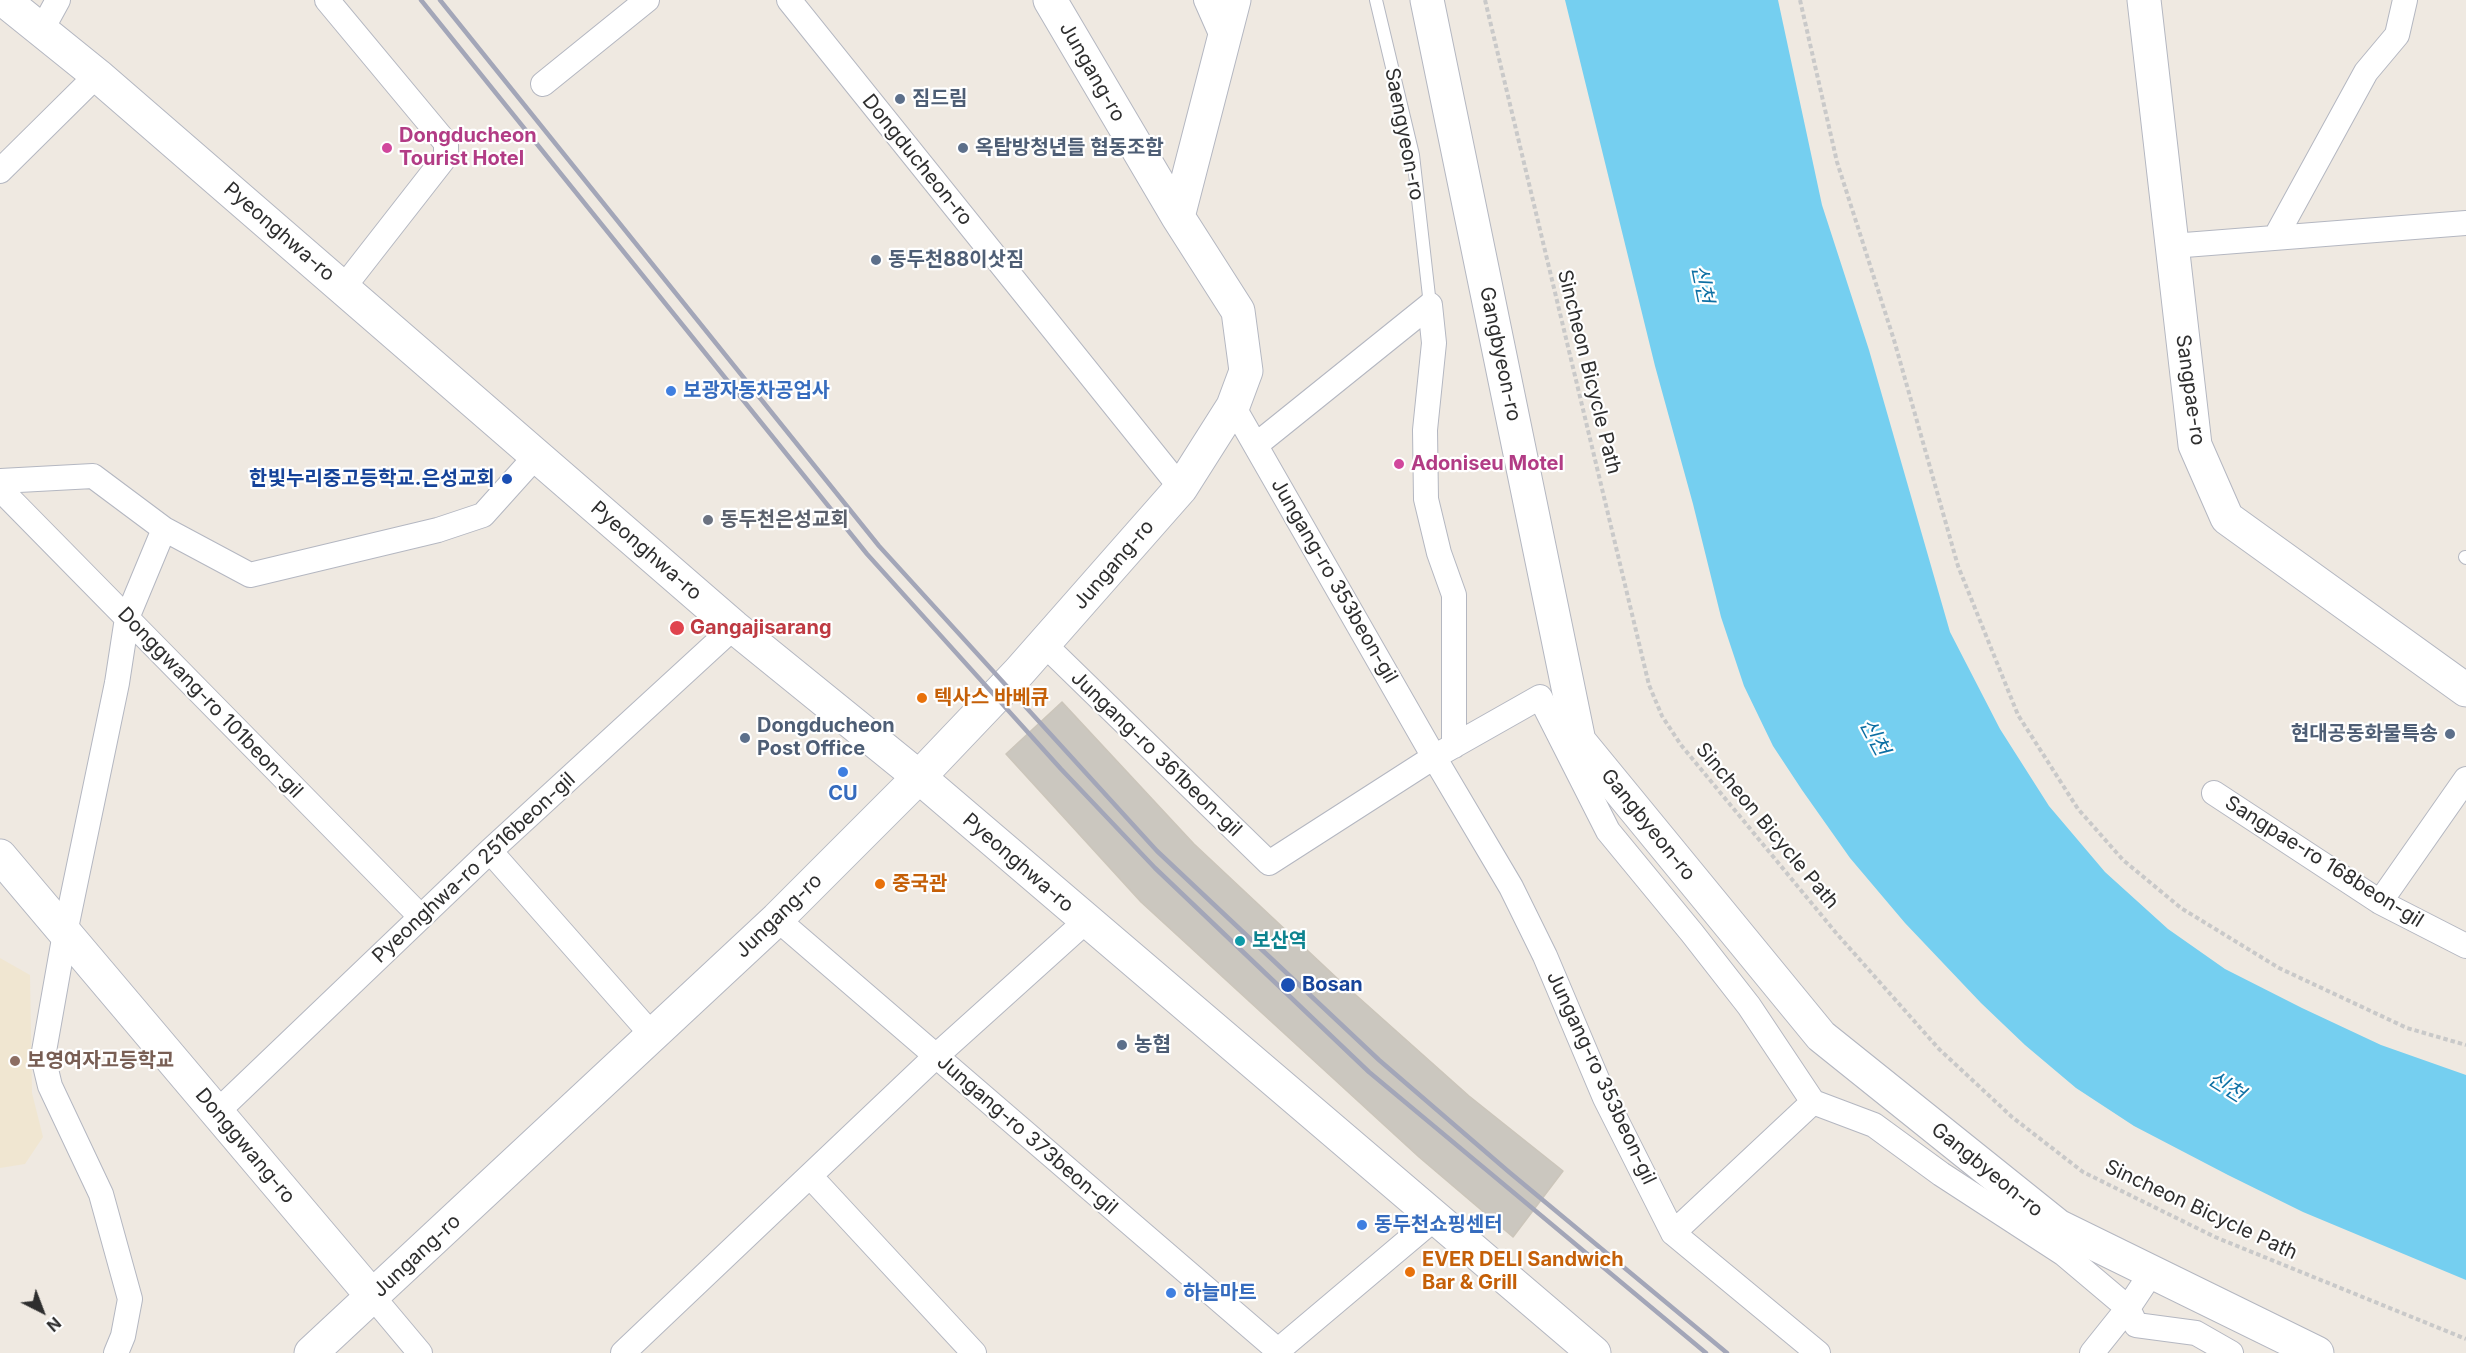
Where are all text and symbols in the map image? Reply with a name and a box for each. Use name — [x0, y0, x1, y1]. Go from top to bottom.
street label: Jungang-ro — [1054, 18, 1130, 126]
street label: Saengyeon-ro — [1379, 66, 1429, 202]
place label: 짐드림 — [912, 87, 967, 111]
street label: Dongducheon-ro — [857, 90, 977, 230]
marker: 짐드림 — [893, 92, 907, 106]
place label: Dongducheon Tourist Hotel — [399, 124, 537, 171]
place label: 옥탑방청년들 협동조합 — [975, 136, 1164, 160]
marker: Dongducheon Tourist Hotel — [380, 141, 394, 155]
marker: 옥탑방청년들 협동조합 — [956, 141, 970, 155]
street label: Pyeonghwa-ro — [219, 177, 339, 287]
place label: 동두천88이삿짐 — [888, 248, 1024, 272]
marker: 동두천88이삿짐 — [869, 253, 883, 267]
water label: 신천 — [1686, 263, 1718, 305]
street label: Sincheon Bicycle Path — [1552, 267, 1626, 477]
street label: Gangbyeon-ro — [1474, 285, 1526, 423]
street label: Sangpae-ro — [2170, 333, 2210, 447]
place label: 보광자동차공업사 — [683, 379, 830, 403]
marker: 보광자동차공업사 — [664, 384, 678, 398]
place label: Adoniseu Motel — [1411, 452, 1564, 476]
marker: Adoniseu Motel — [1392, 457, 1406, 471]
place label: 한빛누리중고등학교.은성교회 — [249, 467, 495, 491]
marker: 한빛누리중고등학교.은성교회 — [500, 472, 514, 486]
street label: Jungang-ro 353beon-gil — [1266, 474, 1402, 688]
street label: Pyeonghwa-ro — [586, 496, 706, 606]
place label: 동두천은성교회 — [720, 508, 849, 532]
marker: 동두천은성교회 — [701, 513, 715, 527]
street label: Jungang-ro — [1069, 515, 1159, 615]
street label: Donggwang-ro 101beon-gil — [112, 603, 308, 803]
place label: Gangajisarang — [690, 616, 832, 640]
marker: Gangajisarang — [668, 619, 686, 637]
street label: Jungang-ro 361beon-gil — [1066, 666, 1246, 842]
place label: 텍사스 바베큐 — [934, 686, 1049, 710]
marker: 텍사스 바베큐 — [915, 691, 929, 705]
place label: Dongducheon Post Office — [757, 714, 895, 761]
water label: 신천 — [1854, 714, 1894, 760]
place label: 현대공동화물특송 — [2291, 722, 2438, 746]
marker: 현대공동화물특송 — [2443, 727, 2457, 741]
marker: Dongducheon Post Office — [738, 731, 752, 745]
street label: Sincheon Bicycle Path — [1690, 738, 1844, 914]
street label: Gangbyeon-ro — [1596, 764, 1700, 886]
marker: CU — [836, 765, 850, 779]
street label: Pyeonghwa-ro 2516beon-gil — [368, 768, 580, 968]
place label: CU — [828, 782, 858, 806]
street label: Sangpae-ro 168beon-gil — [2220, 791, 2428, 933]
street label: Pyeonghwa-ro — [958, 808, 1078, 918]
street label: Jungang-ro — [731, 869, 827, 963]
place label: 중국관 — [892, 872, 947, 896]
marker: 중국관 — [873, 877, 887, 891]
place label: 보산역 — [1252, 929, 1307, 953]
marker: 보산역 — [1233, 934, 1247, 948]
street label: Jungang-ro 353beon-gil — [1541, 968, 1661, 1188]
place label: Bosan — [1302, 973, 1363, 997]
marker: Bosan — [1279, 976, 1297, 994]
place label: 농협 — [1134, 1033, 1171, 1057]
marker: 농협 — [1115, 1038, 1129, 1052]
place label: 보영여자고등학교 — [27, 1049, 174, 1073]
street label: Jungang-ro 373beon-gil — [932, 1050, 1122, 1220]
marker: 보영여자고등학교 — [8, 1054, 22, 1068]
water label: 신천 — [2203, 1066, 2249, 1108]
street label: Donggwang-ro — [190, 1084, 300, 1208]
street label: Gangbyeon-ro — [1926, 1118, 2048, 1222]
street label: Sincheon Bicycle Path — [2101, 1155, 2301, 1265]
street label: Jungang-ro — [368, 1209, 466, 1303]
place label: 동두천쇼핑센터 — [1374, 1213, 1503, 1237]
marker: 동두천쇼핑센터 — [1355, 1218, 1369, 1232]
place label: EVER DELI Sandwich Bar & Grill — [1422, 1248, 1624, 1295]
marker: EVER DELI Sandwich Bar & Grill — [1403, 1265, 1417, 1279]
north arrow — [12, 1281, 72, 1341]
place label: 하늘마트 — [1183, 1281, 1257, 1305]
marker: 하늘마트 — [1164, 1286, 1178, 1300]
text: N — [43, 1313, 65, 1336]

